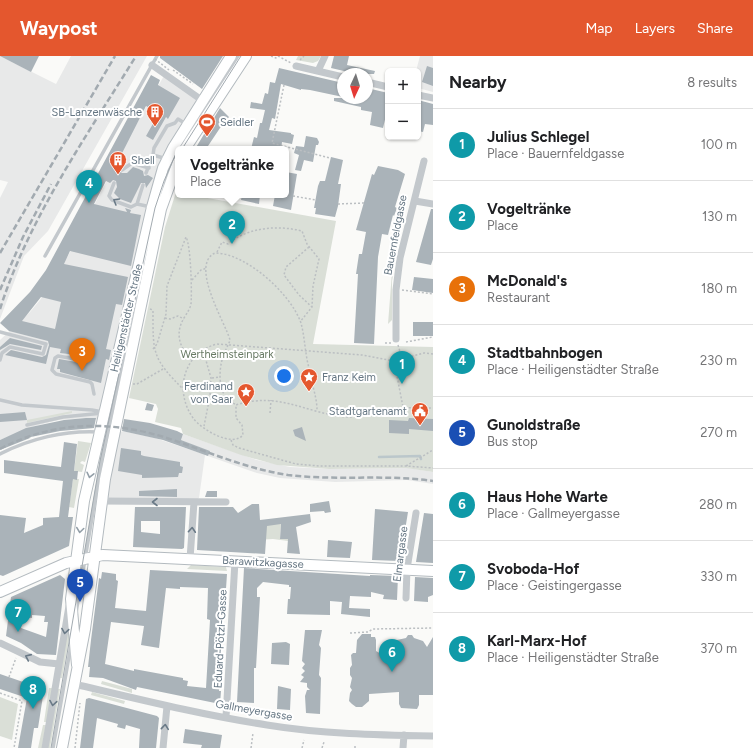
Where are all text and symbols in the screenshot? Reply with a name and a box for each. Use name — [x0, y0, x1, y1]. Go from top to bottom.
text: Waypost — [20, 17, 98, 40]
text: Map — [585, 20, 613, 37]
text: Layers — [635, 20, 675, 37]
text: Share — [697, 20, 733, 37]
north arrow — [337, 68, 373, 104]
map controls — [385, 68, 421, 140]
button: + — [385, 68, 421, 104]
text: Nearby — [449, 72, 507, 92]
text: 8 results — [687, 75, 737, 90]
building icon: SB-Lanzenwäsche — [145, 102, 165, 127]
button: − — [385, 104, 421, 140]
place label: SB-Lanzenwäsche — [52, 106, 142, 119]
sports icon: Seidler — [197, 112, 217, 137]
place label: Seidler — [220, 116, 254, 129]
text: Julius Schlegel — [487, 128, 589, 146]
text: 1 — [459, 137, 465, 152]
text: 100 m — [701, 137, 737, 152]
popup — [175, 146, 289, 198]
text: Place · Bauernfeldgasse — [487, 146, 624, 161]
building icon: Shell — [108, 150, 128, 175]
place label: Shell — [131, 154, 155, 167]
text: Vogeltränke — [190, 156, 274, 174]
pin: 4 — [76, 170, 102, 203]
text: Place — [190, 174, 221, 189]
street label: Bauernfeldgasse — [381, 194, 410, 276]
one-way arrow — [113, 199, 120, 206]
text: Vogeltränke — [487, 200, 571, 218]
text: 2 — [458, 209, 466, 224]
text: 130 m — [702, 209, 737, 224]
pin: 2 — [219, 211, 245, 244]
text: Place — [487, 218, 518, 233]
street label: Heiligenstädter Straße — [108, 263, 145, 374]
text: McDonald's — [487, 272, 567, 290]
text: 3 — [458, 281, 466, 296]
text: 180 m — [701, 281, 737, 296]
text: Restaurant — [487, 290, 550, 305]
pin: 3 — [69, 338, 95, 371]
text: Stadtbahnbogen — [487, 344, 602, 362]
park label: Wertheimsteinpark — [180, 348, 274, 361]
pin: 1 — [389, 351, 415, 384]
text: 4 — [458, 353, 466, 368]
text: 230 m — [700, 353, 737, 368]
text: Place · Heiligenstädter Straße — [487, 362, 659, 377]
your location — [274, 366, 294, 386]
place icon: Franz Keim — [299, 367, 319, 392]
place label: Franz Keim — [322, 371, 376, 384]
place label: Ferdinand von Saar — [184, 380, 233, 406]
place icon: Ferdinand von Saar — [236, 382, 256, 407]
public building icon: Stadtgartenamt — [410, 401, 430, 426]
place label: Stadtgartenamt — [329, 405, 407, 418]
text: Gunoldstraße — [487, 416, 580, 434]
text: 5 — [458, 425, 466, 440]
text: 270 m — [700, 425, 737, 440]
text: Bus stop — [487, 434, 538, 449]
one-way arrow — [86, 472, 94, 478]
text: Haus Hohe Warte — [487, 488, 608, 506]
text: 6 — [458, 497, 466, 512]
text: 280 m — [699, 497, 737, 512]
one-way arrow — [152, 498, 158, 506]
text: Place · Gallmeyergasse — [487, 506, 620, 521]
street label: Elmargasse — [391, 526, 410, 583]
one-way arrow — [76, 527, 85, 534]
one-way arrow — [187, 527, 196, 533]
street label: Barawitzkagasse — [222, 554, 304, 571]
text: Svoboda-Hof — [487, 560, 579, 578]
pin: 5 — [67, 569, 93, 602]
text: 7 — [458, 569, 466, 584]
text: 330 m — [700, 569, 737, 584]
text: Place · Geistingergasse — [487, 578, 622, 593]
street label: Eduard-Pötzl-Gasse — [211, 589, 230, 689]
pin: 7 — [5, 599, 31, 632]
one-way arrow — [61, 628, 69, 634]
text: Karl-Marx-Hof — [487, 632, 587, 650]
pin: 6 — [379, 639, 405, 672]
text: 8 — [458, 641, 466, 656]
text: 370 m — [700, 641, 737, 656]
text: Place · Heiligenstädter Straße — [487, 650, 659, 665]
one-way arrow — [25, 654, 33, 662]
pin: 8 — [20, 676, 46, 709]
street label: Gallmeyergasse — [215, 697, 293, 724]
one-way arrow — [49, 699, 58, 706]
one-way arrow — [161, 724, 170, 730]

